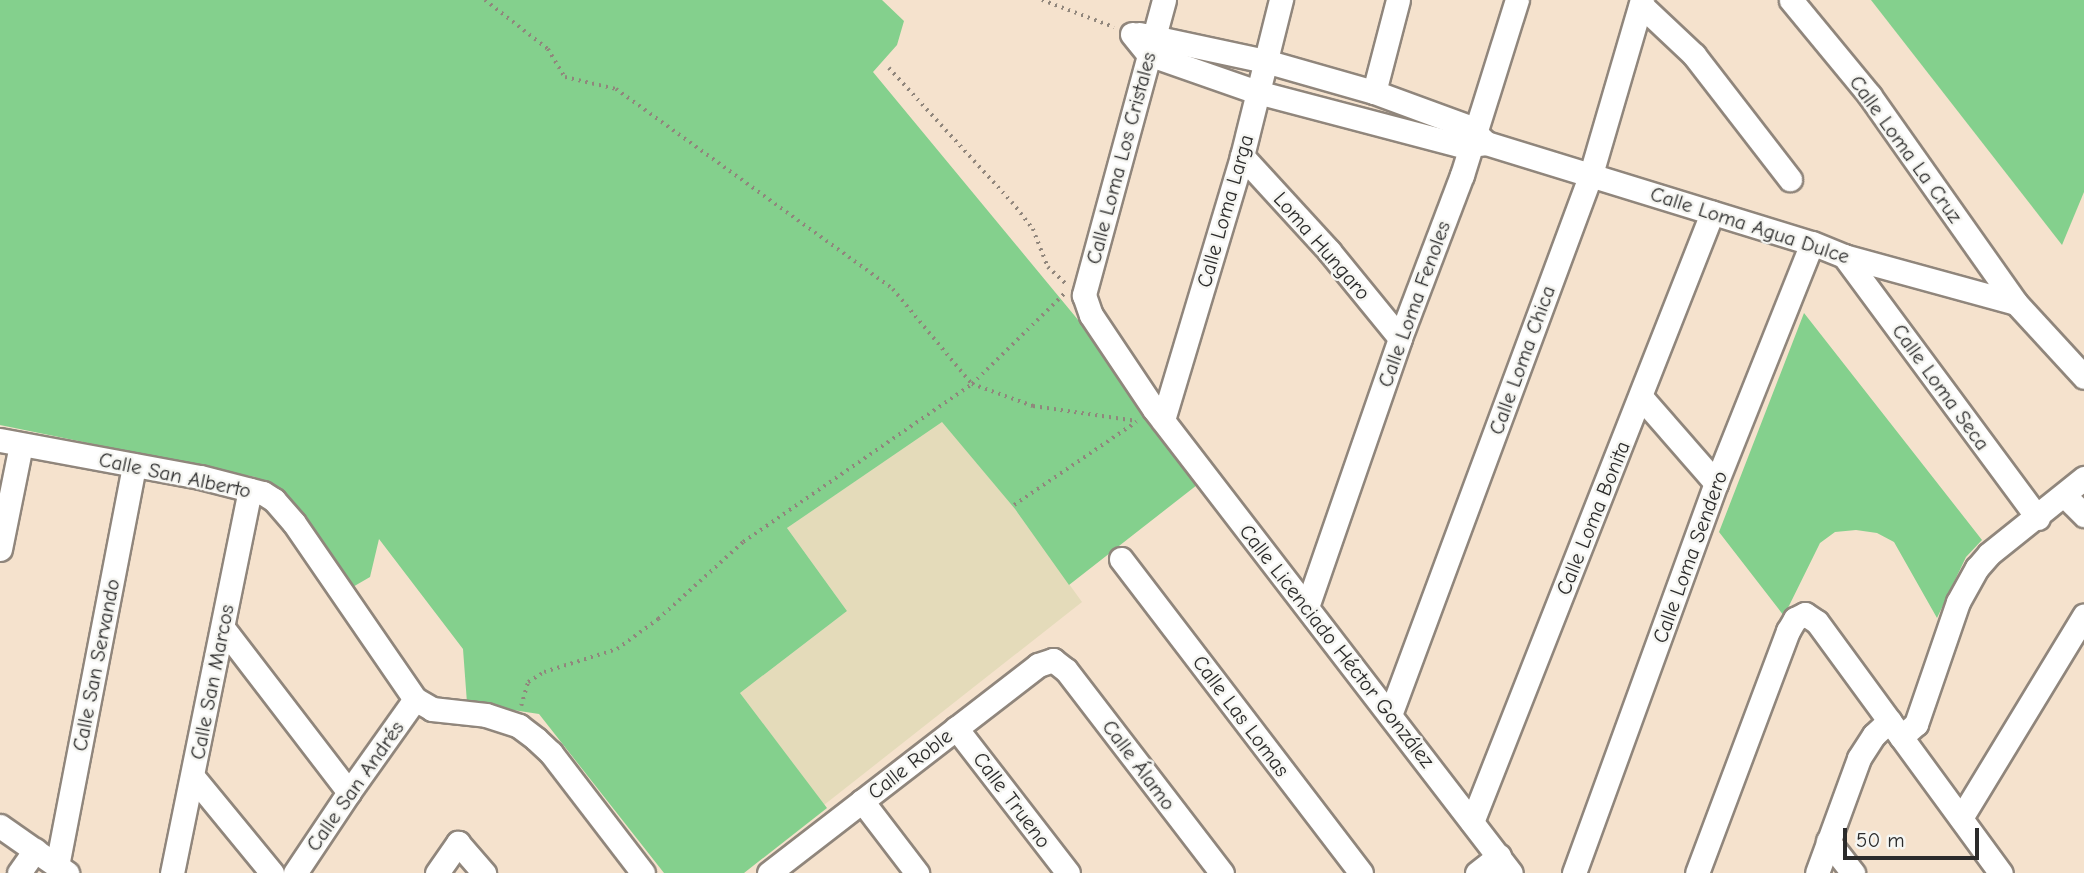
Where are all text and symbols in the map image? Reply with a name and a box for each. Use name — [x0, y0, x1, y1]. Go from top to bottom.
street label: Calle Loma Los Cristales — [1081, 49, 1161, 267]
street label: Calle Loma La Cruz — [1844, 70, 1968, 228]
street label: Calle Loma Larga — [1191, 132, 1259, 290]
street label: Calle Loma Agua Dulce — [1647, 181, 1853, 269]
street label: Loma Hungaro — [1268, 187, 1376, 305]
street label: Calle Loma Fenoles — [1372, 217, 1456, 391]
street label: Calle Loma Chica — [1483, 282, 1561, 438]
street label: Calle Loma Seca — [1887, 319, 1995, 455]
street label: Calle Loma Bonita — [1551, 437, 1635, 599]
street label: Calle San Alberto — [97, 447, 253, 503]
street label: Calle Loma Sendero — [1647, 467, 1733, 647]
street label: Calle Licenciado Héctor González — [1234, 519, 1440, 773]
street label: Calle San Servando — [67, 577, 125, 753]
street label: Calle San Marcos — [185, 602, 239, 762]
street label: Calle Las Lomas — [1187, 650, 1295, 782]
street label: Calle Álamo — [1097, 715, 1181, 815]
street label: Calle San Andrés — [301, 716, 409, 856]
street label: Calle Roble — [863, 723, 957, 805]
street label: Calle Trueno — [968, 747, 1056, 853]
scale bar — [1846, 814, 1982, 858]
text: 50 m — [1856, 828, 1905, 852]

